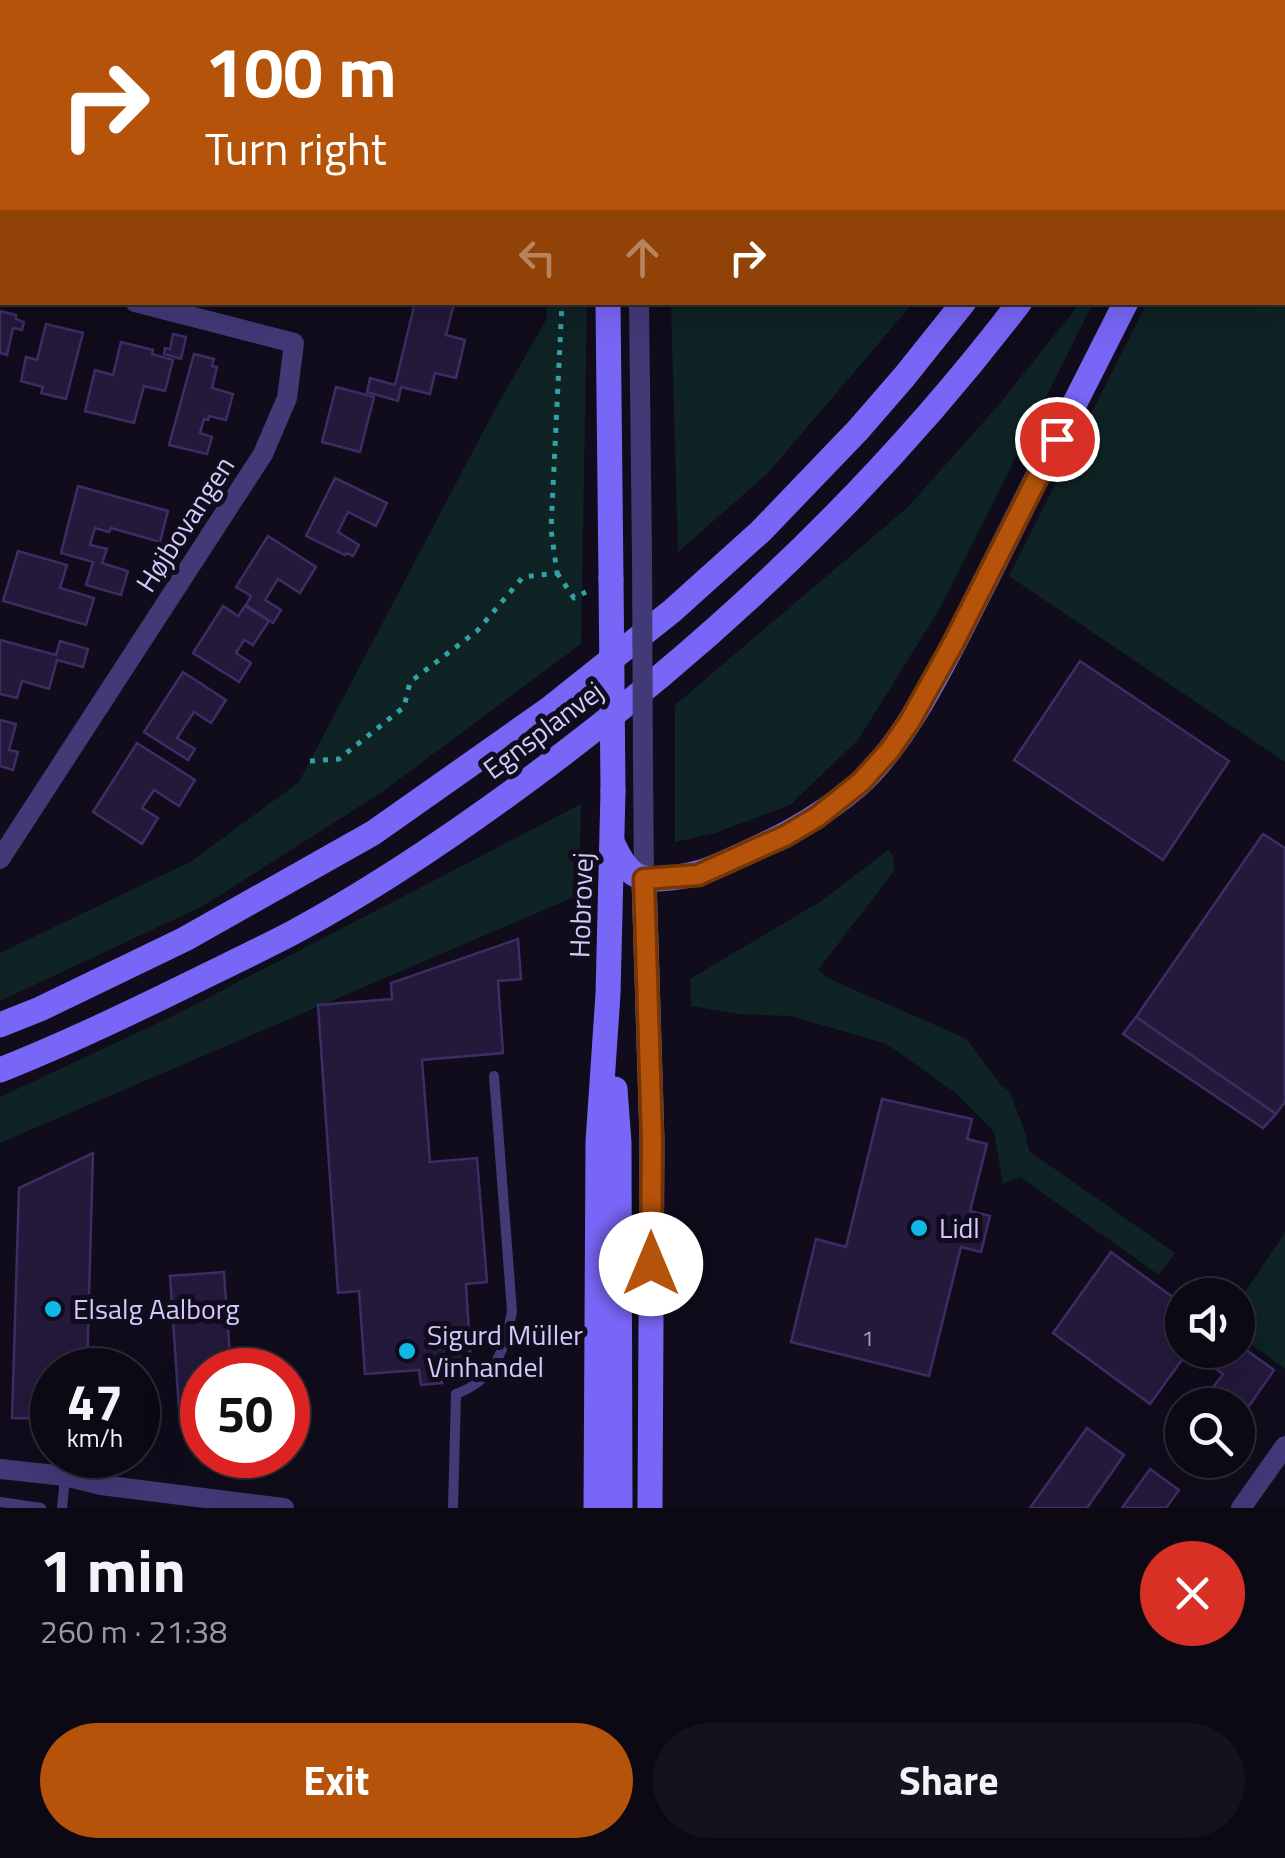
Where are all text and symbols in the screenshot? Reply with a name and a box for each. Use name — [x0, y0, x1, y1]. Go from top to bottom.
text: 100 m — [205, 18, 397, 124]
icon: right — [40, 40, 170, 170]
text: Turn right — [205, 114, 387, 182]
icon: left — [510, 230, 565, 285]
icon: ahead — [615, 230, 670, 285]
icon: right — [720, 230, 775, 285]
pin — [1015, 397, 1100, 482]
icon: arrive — [1030, 412, 1085, 467]
street label: Højbovangen — [124, 447, 245, 600]
street label: Egnsplanvej — [473, 670, 612, 789]
street label: Hobrovej — [557, 851, 604, 959]
place label: Lidl — [939, 1206, 980, 1249]
position arrow — [599, 1212, 703, 1316]
marker: Lidl — [908, 1217, 930, 1239]
map controls — [1165, 1278, 1255, 1478]
button: sound — [1165, 1278, 1255, 1368]
place label: Elsalg Aalborg — [73, 1287, 240, 1330]
marker: Elsalg Aalborg — [42, 1298, 64, 1320]
place label: Sigurd Müller Vinhandel — [427, 1313, 583, 1388]
house number: 1 — [862, 1321, 874, 1355]
marker: Sigurd Müller Vinhandel — [396, 1340, 418, 1362]
speed limit sign: 50 — [180, 1348, 310, 1478]
text: 47 — [67, 1363, 123, 1439]
button: search — [1165, 1388, 1255, 1478]
text: km/h — [67, 1419, 123, 1457]
text: 1 min — [40, 1524, 186, 1615]
button: close — [1140, 1541, 1245, 1646]
text: 260 m · 21:38 — [40, 1607, 227, 1655]
button: Exit — [40, 1723, 633, 1838]
button: Share — [653, 1723, 1245, 1838]

